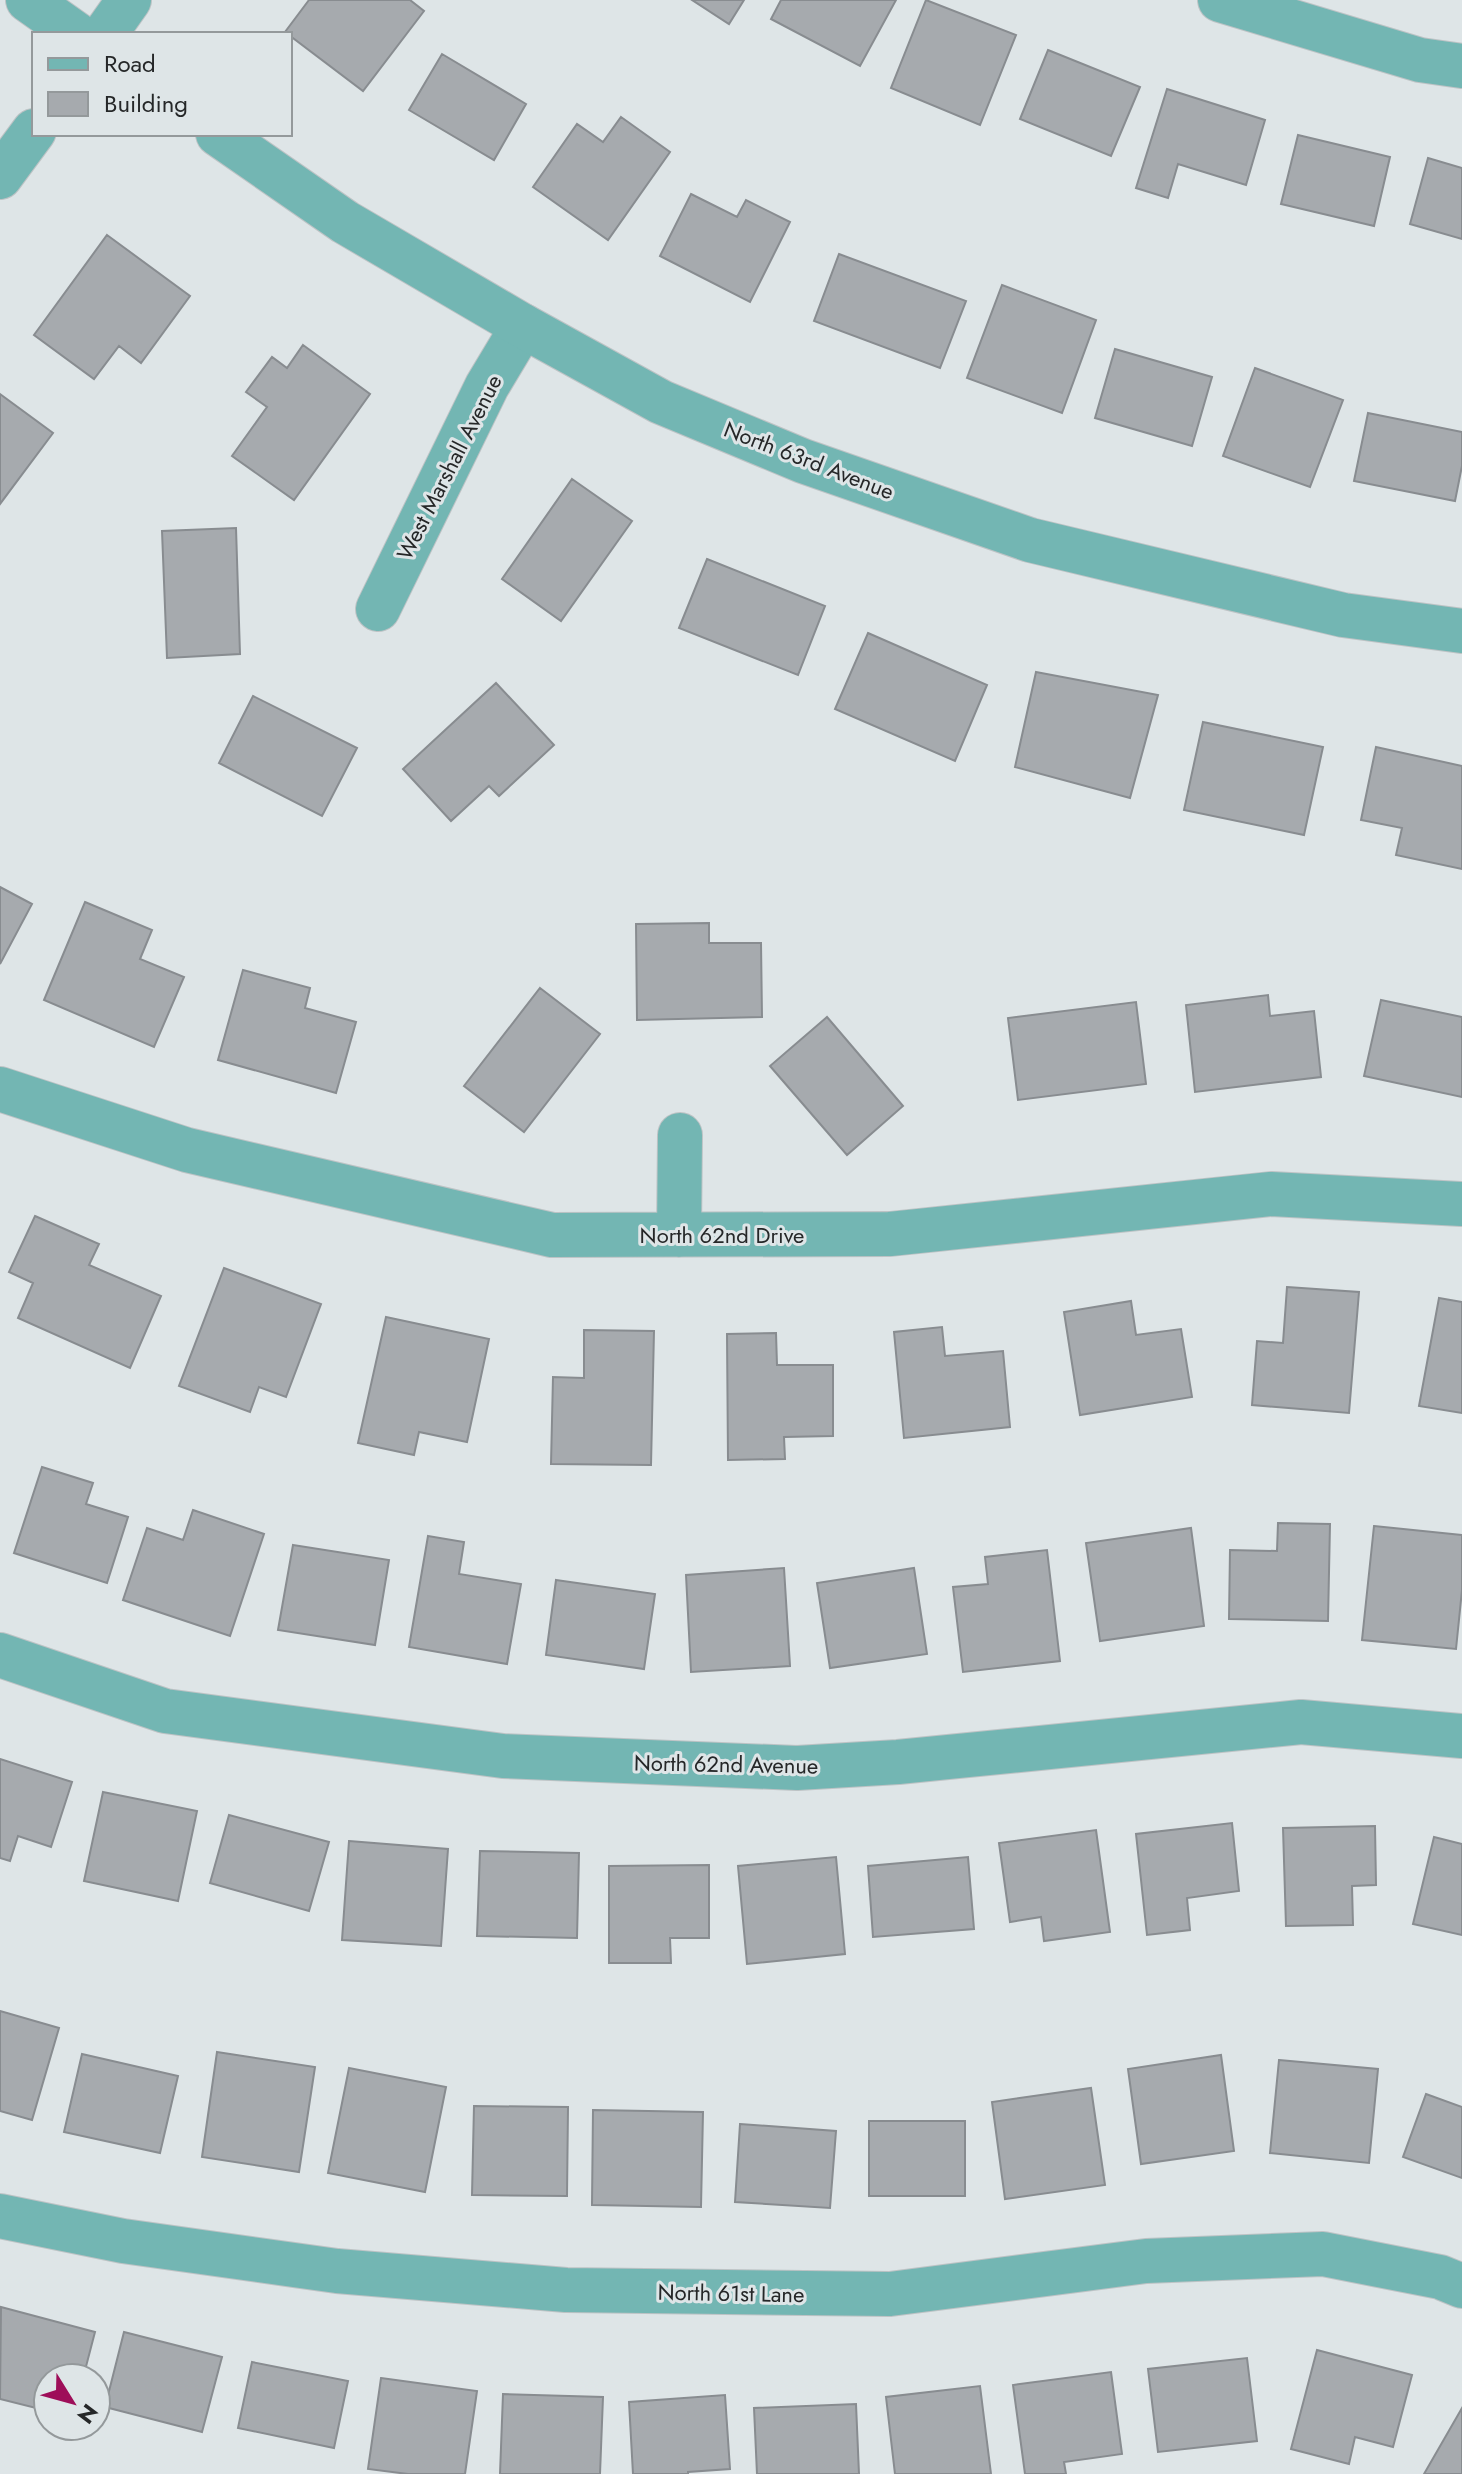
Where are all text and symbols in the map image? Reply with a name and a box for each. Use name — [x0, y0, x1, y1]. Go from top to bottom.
legend — [32, 32, 292, 136]
text: Road — [104, 46, 156, 81]
text: Building — [104, 86, 188, 121]
street label: West Marshall Avenue — [388, 369, 510, 565]
street label: North 63rd Avenue — [719, 413, 899, 507]
street label: North 62nd Drive — [640, 1219, 804, 1251]
street label: North 62nd Avenue — [634, 1746, 818, 1782]
street label: North 61st Lane — [657, 2276, 805, 2310]
north arrow — [32, 2362, 112, 2442]
text: N — [70, 2397, 106, 2431]

